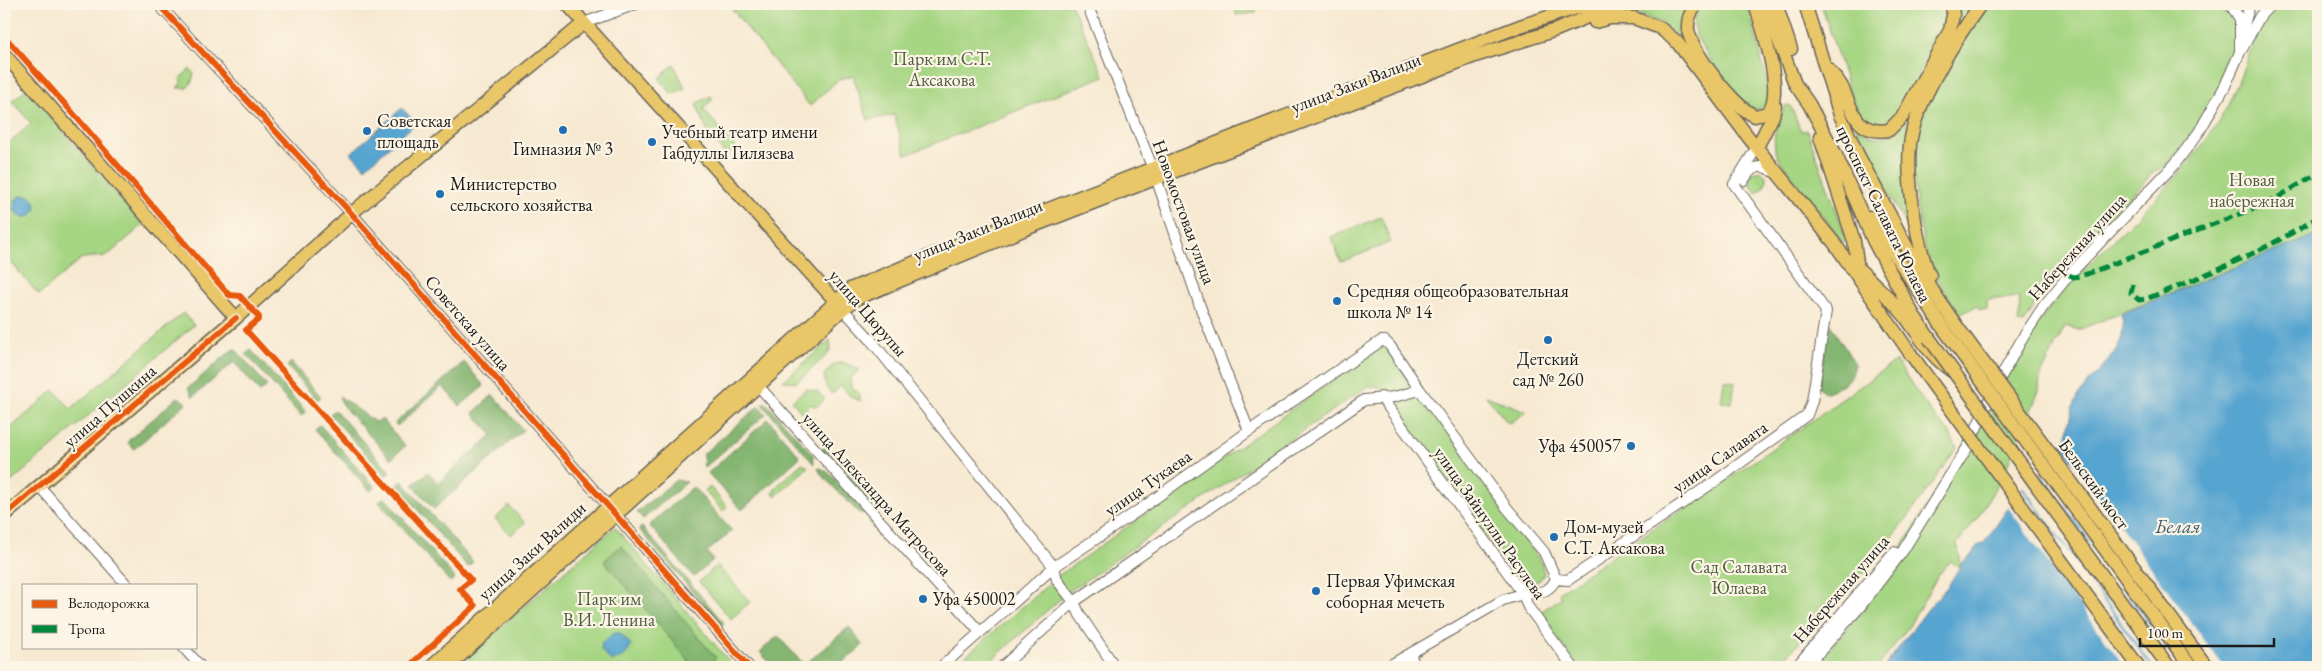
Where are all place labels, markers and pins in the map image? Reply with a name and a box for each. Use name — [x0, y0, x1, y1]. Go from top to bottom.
place label: Советская площадь — [377, 109, 451, 153]
place label: Учебный театр имени Габдуллы Гилязева — [661, 120, 818, 164]
marker: Гимназия № 3 — [557, 124, 569, 136]
marker: Советская площадь — [361, 125, 373, 137]
marker: Учебный театр имени Габдуллы Гилязева — [646, 136, 658, 148]
place label: Гимназия № 3 — [513, 137, 613, 160]
place label: Министерство сельского хозяйства — [450, 172, 594, 216]
marker: Министерство сельского хозяйства — [434, 188, 446, 200]
place label: Средняя общеобразовательная школа № 14 — [1347, 279, 1569, 323]
marker: Средняя общеобразовательная школа № 14 — [1331, 295, 1343, 307]
marker: Детский сад № 260 — [1542, 334, 1554, 346]
place label: Детский сад № 260 — [1512, 347, 1584, 391]
place label: Уфа 450057 — [1538, 434, 1621, 457]
marker: Уфа 450057 — [1625, 440, 1637, 452]
place label: Дом-музей С.Т. Аксакова — [1564, 515, 1666, 559]
marker: Дом-музей С.Т. Аксакова — [1548, 531, 1560, 543]
place label: Первая Уфимская соборная мечеть — [1326, 569, 1455, 613]
marker: Первая Уфимская соборная мечеть — [1310, 585, 1322, 597]
place label: Уфа 450002 — [932, 587, 1016, 610]
marker: Уфа 450002 — [917, 593, 929, 605]

